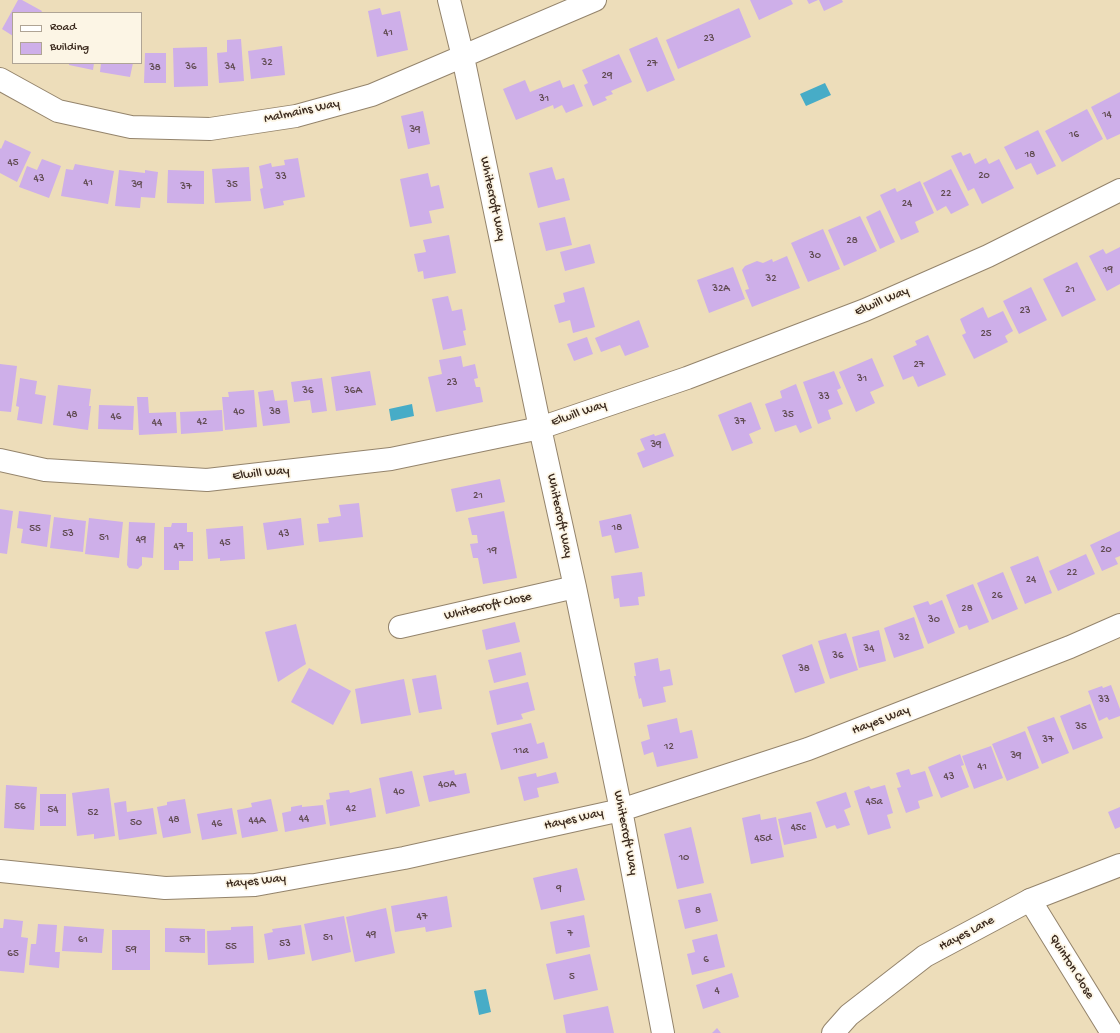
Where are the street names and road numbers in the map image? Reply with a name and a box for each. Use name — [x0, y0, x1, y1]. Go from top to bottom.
street label: Malmains Way — [263, 96, 341, 128]
street label: Whitecroft Way — [475, 155, 509, 243]
street label: Elwill Way — [853, 284, 911, 320]
street label: Elwill Way — [549, 397, 609, 431]
street label: Elwill Way — [232, 463, 290, 485]
street label: Whitecroft Way — [542, 472, 576, 560]
street label: Whitecroft Close — [443, 589, 533, 625]
street label: Hayes Way — [850, 703, 912, 739]
street label: Whitecroft Way — [609, 789, 641, 877]
street label: Hayes Way — [543, 806, 605, 834]
street label: Hayes Way — [225, 871, 287, 893]
street label: Hayes Lane — [937, 913, 997, 955]
street label: Quinton Close — [1045, 932, 1097, 1002]

